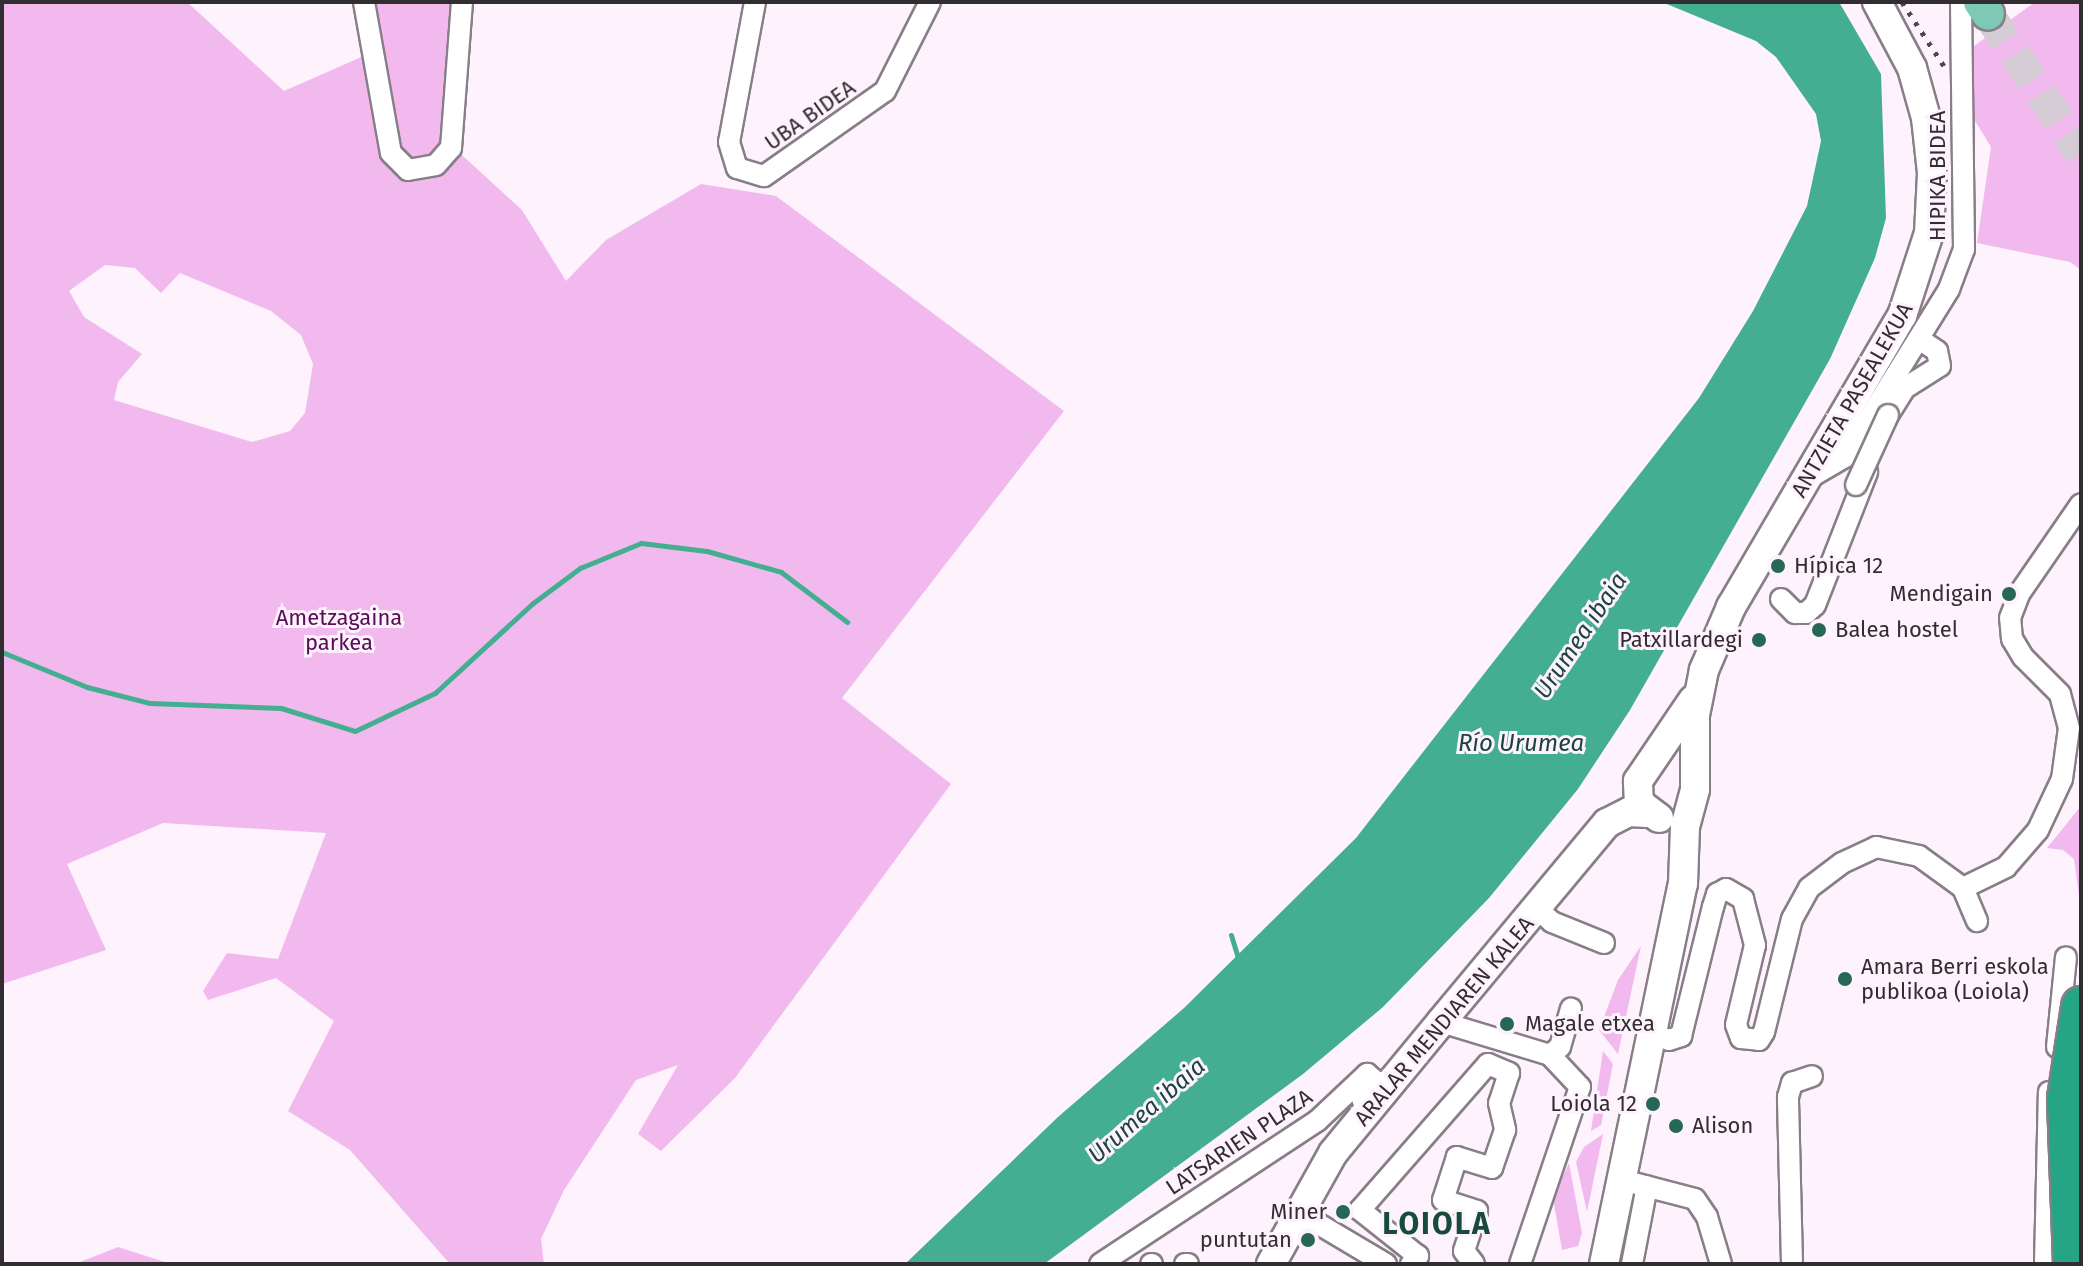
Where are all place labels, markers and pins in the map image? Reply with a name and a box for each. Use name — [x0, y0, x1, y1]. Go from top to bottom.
place label: Hípica 12 — [1794, 553, 1883, 579]
marker: Hípica 12 — [1769, 557, 1787, 575]
place label: Mendigain — [1890, 581, 1993, 607]
marker: Mendigain — [2000, 585, 2018, 603]
place label: Balea hostel — [1835, 617, 1958, 643]
marker: Balea hostel — [1810, 621, 1828, 639]
place label: Patxillardegi — [1619, 627, 1743, 653]
marker: Patxillardegi — [1750, 631, 1768, 649]
place label: Amara Berri eskola publikoa (Loiola) — [1861, 953, 2049, 1004]
marker: Amara Berri eskola publikoa (Loiola) — [1836, 970, 1854, 988]
place label: Magale etxea — [1525, 1011, 1655, 1037]
marker: Magale etxea — [1496, 1013, 1518, 1035]
place label: Loiola 12 — [1550, 1091, 1637, 1117]
marker: Loiola 12 — [1644, 1095, 1662, 1113]
place label: Alison — [1692, 1113, 1753, 1139]
marker: Alison — [1667, 1117, 1685, 1135]
place label: Miner — [1270, 1199, 1327, 1225]
marker: Miner — [1334, 1203, 1352, 1221]
place label: puntutan — [1200, 1227, 1292, 1253]
marker: puntutan — [1299, 1231, 1317, 1249]

